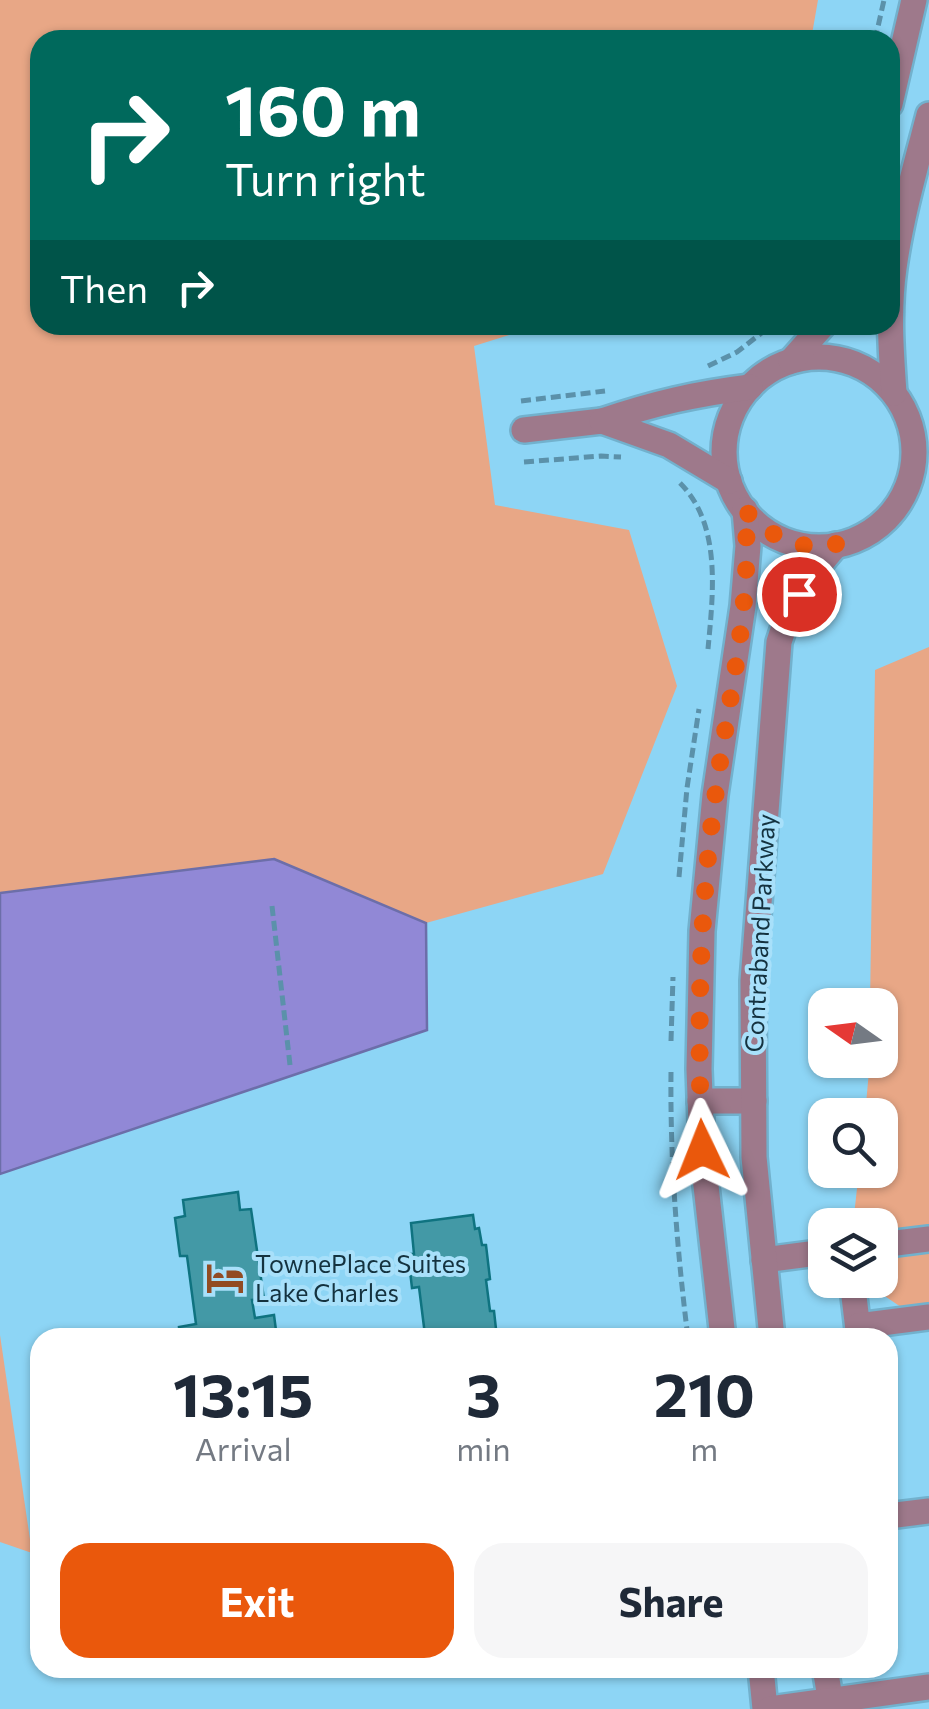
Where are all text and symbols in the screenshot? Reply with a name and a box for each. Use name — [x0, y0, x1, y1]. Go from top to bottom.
text: 160 m — [225, 65, 421, 150]
icon: right — [60, 70, 190, 200]
text: Turn right — [225, 150, 426, 205]
icon: right — [168, 260, 223, 315]
text: Then — [60, 264, 148, 311]
pin — [757, 552, 842, 637]
icon: arrive — [772, 567, 827, 622]
street label: Contraband Parkway — [738, 813, 780, 1053]
north arrow — [808, 988, 898, 1078]
map controls — [808, 988, 898, 1298]
position arrow — [650, 1098, 754, 1202]
button: search — [808, 1098, 898, 1188]
button: layers — [808, 1208, 898, 1298]
place label: TownePlace Suites Lake Charles — [255, 1248, 466, 1307]
hotel icon: TownePlace Suites Lake Charles — [204, 1257, 246, 1299]
text: 13:15 — [173, 1356, 313, 1429]
text: 3 — [466, 1356, 501, 1429]
text: 210 — [654, 1356, 755, 1429]
text: Arrival — [195, 1428, 292, 1468]
text: min — [456, 1428, 511, 1468]
text: m — [690, 1428, 718, 1468]
button: Exit — [60, 1543, 454, 1658]
button: Share — [474, 1543, 868, 1658]

